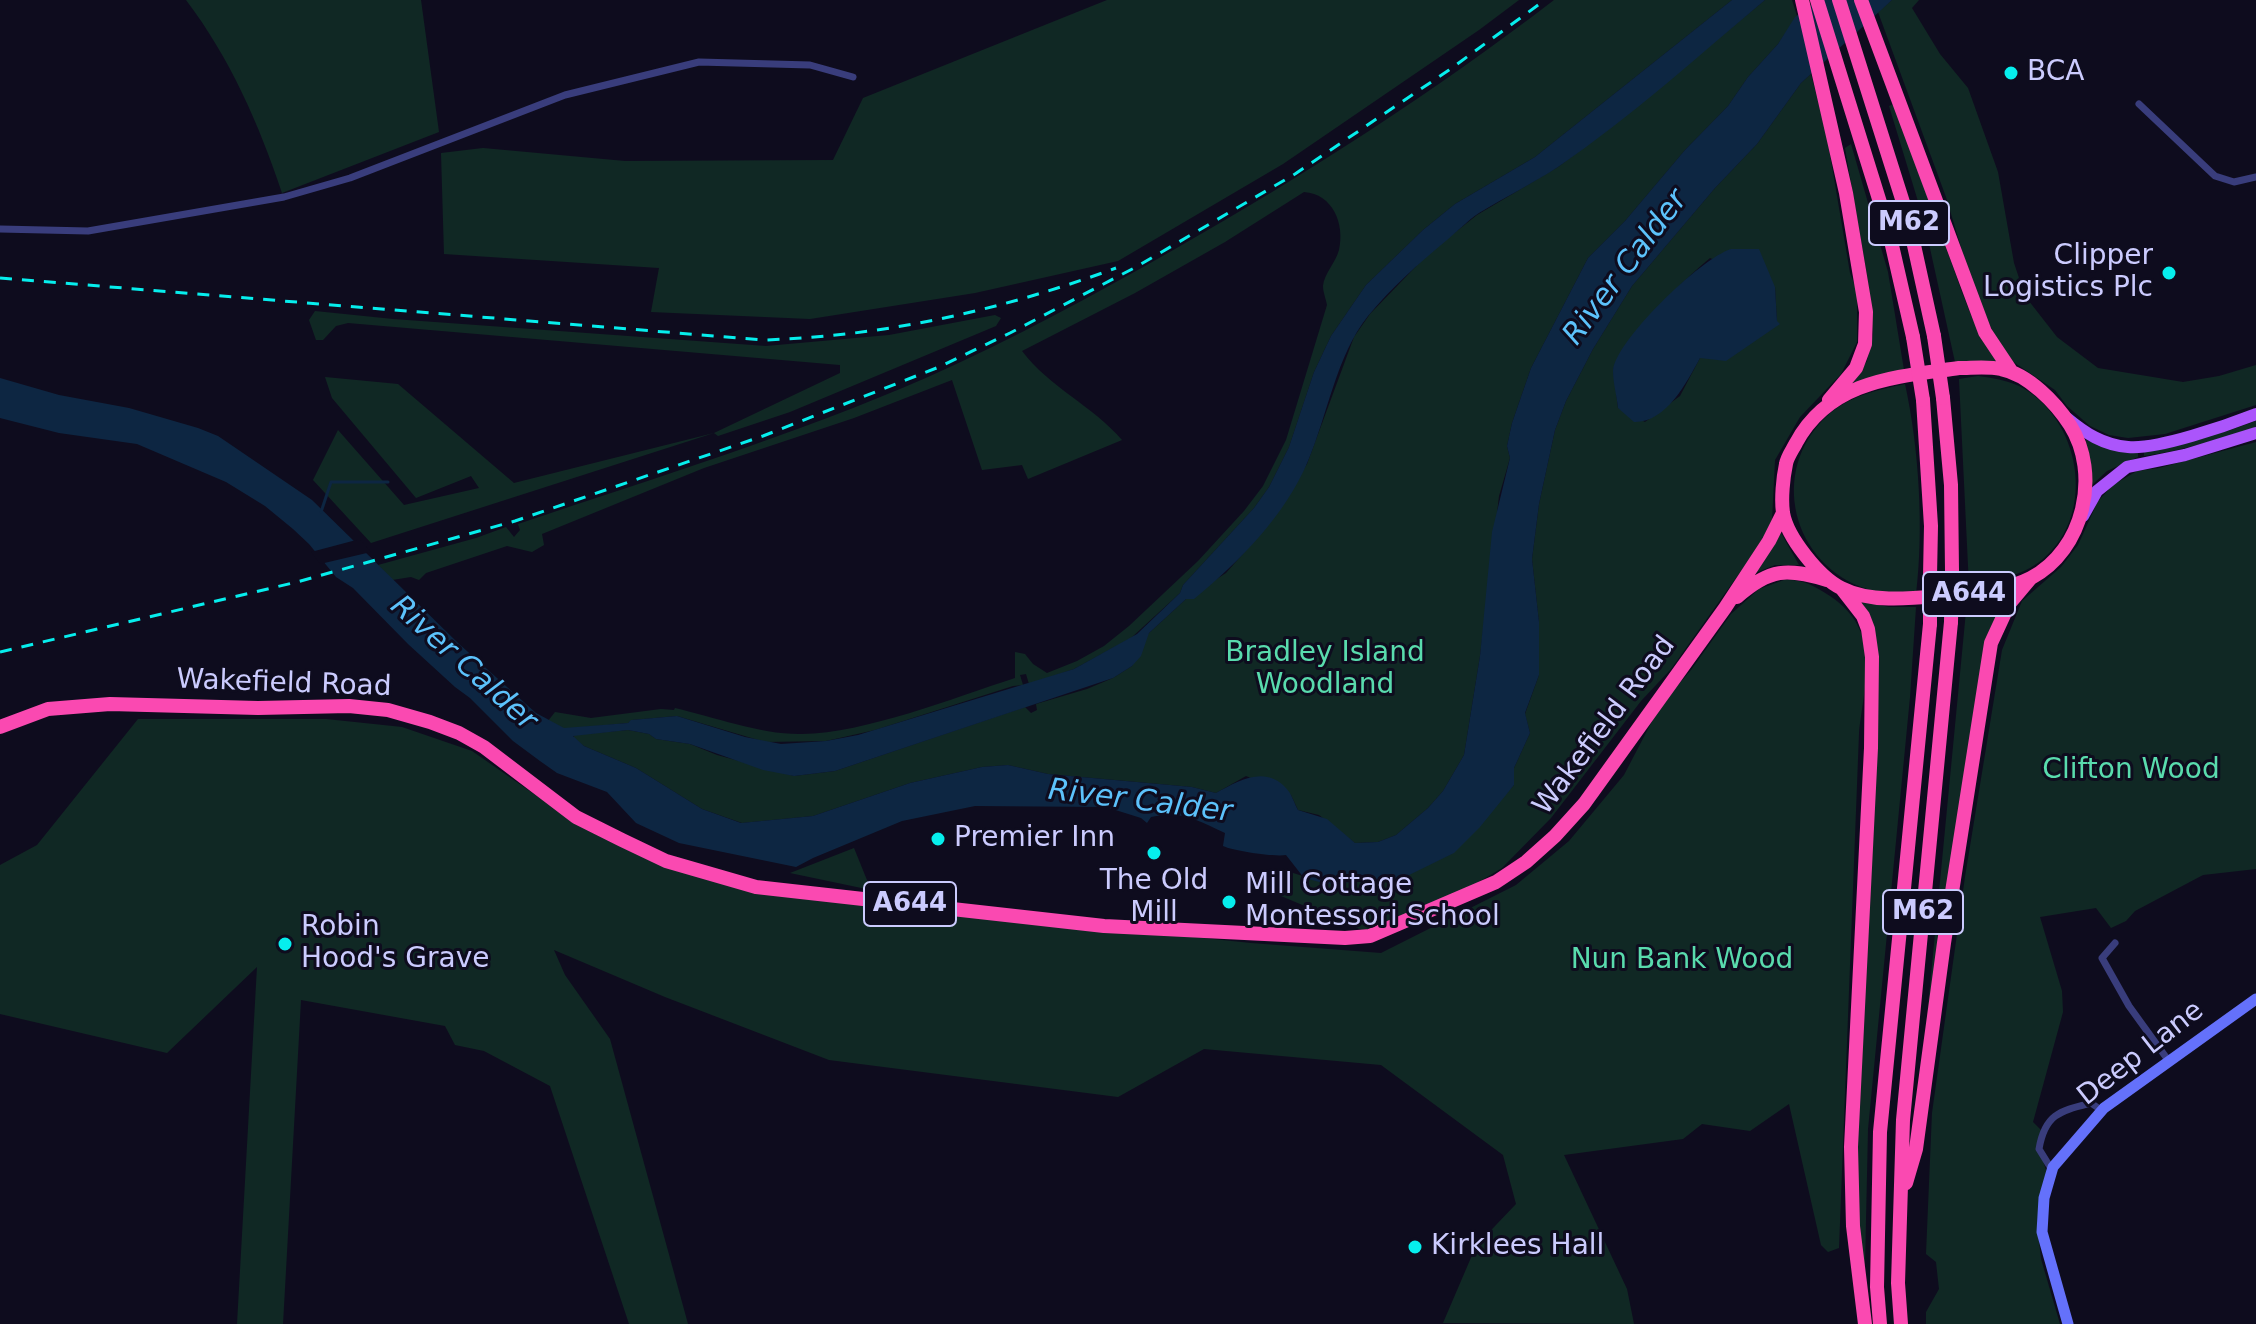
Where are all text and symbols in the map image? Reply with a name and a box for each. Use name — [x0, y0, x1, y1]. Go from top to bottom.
place label: BCA — [2027, 56, 2084, 90]
marker: BCA — [2002, 64, 2020, 82]
water label: River Calder — [1556, 183, 1696, 353]
road number: M62 — [1869, 201, 1949, 245]
place label: Clipper Logistics Plc — [1983, 240, 2153, 306]
marker: Clipper Logistics Plc — [2160, 264, 2178, 282]
road number: A644 — [1923, 572, 2015, 616]
water label: River Calder — [382, 589, 544, 739]
street label: Wakefield Road — [1527, 630, 1683, 822]
park label: Bradley Island Woodland — [1225, 637, 1425, 703]
street label: Wakefield Road — [176, 663, 392, 705]
park label: Clifton Wood — [2042, 754, 2220, 788]
water label: River Calder — [1046, 773, 1234, 831]
place label: Premier Inn — [954, 822, 1115, 856]
marker: Premier Inn — [929, 830, 947, 848]
marker: The Old Mill — [1145, 844, 1163, 862]
place label: The Old Mill — [1100, 865, 1208, 931]
place label: Mill Cottage Montessori School — [1245, 869, 1500, 935]
road number: A644 — [864, 882, 956, 926]
road number: M62 — [1883, 890, 1963, 934]
marker: Mill Cottage Montessori School — [1220, 893, 1238, 911]
place label: Robin Hood's Grave — [301, 911, 489, 977]
marker: Robin Hood's Grave — [276, 935, 294, 953]
park label: Nun Bank Wood — [1571, 944, 1793, 978]
street label: Deep Lane — [2071, 994, 2211, 1114]
place label: Kirklees Hall — [1431, 1230, 1604, 1264]
marker: Kirklees Hall — [1406, 1238, 1424, 1256]

